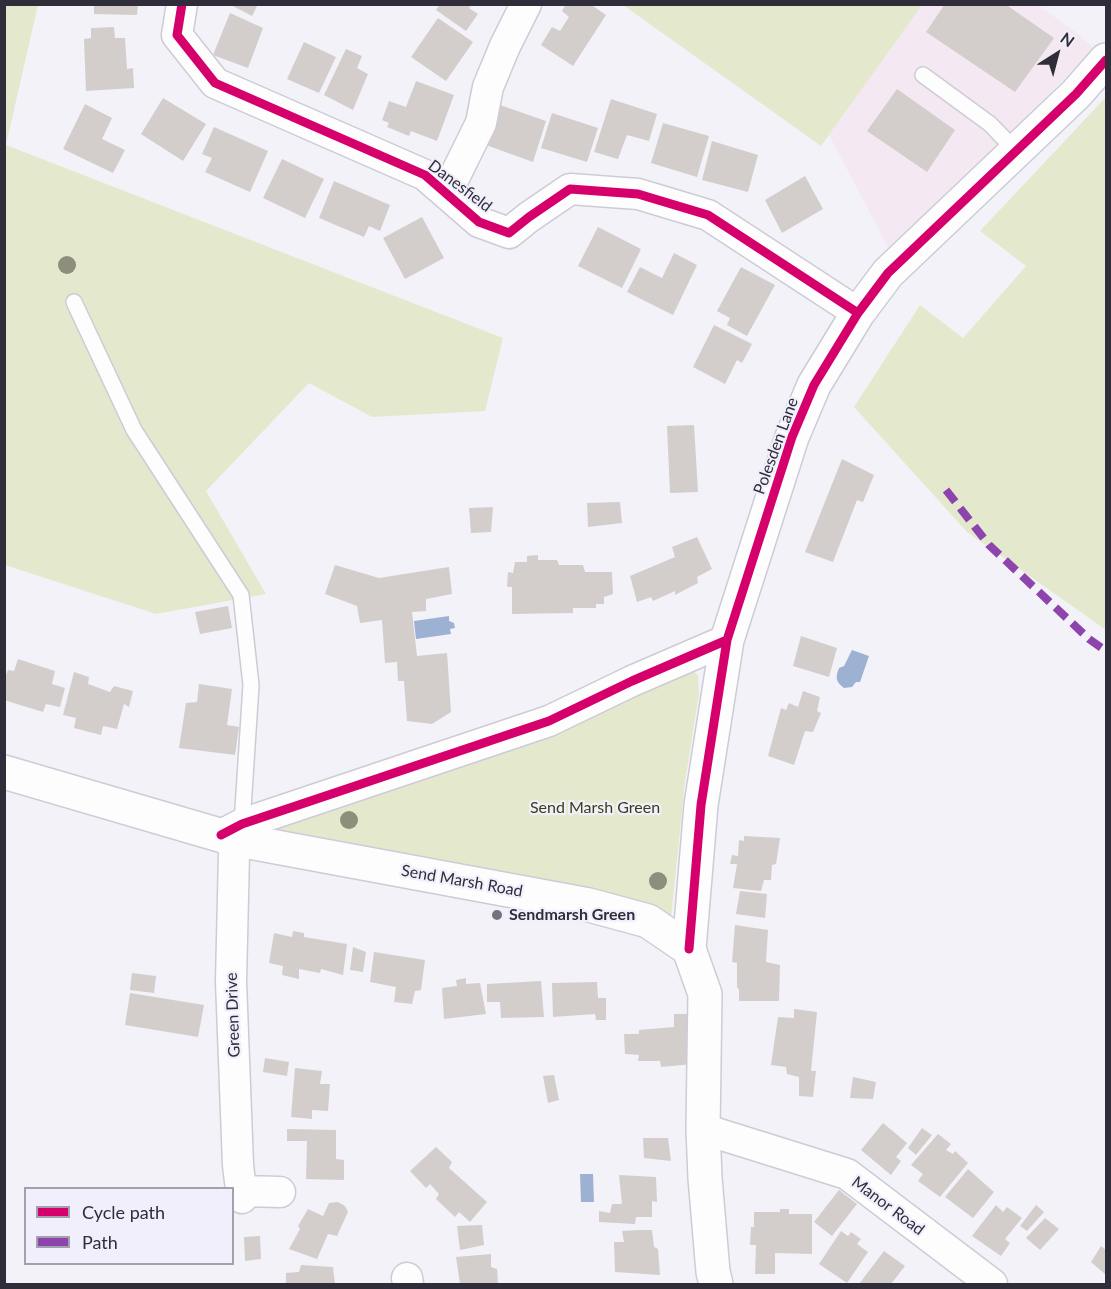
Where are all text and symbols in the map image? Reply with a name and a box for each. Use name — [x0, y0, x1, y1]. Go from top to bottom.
north arrow — [1027, 24, 1087, 84]
text: N — [1057, 28, 1078, 50]
street label: Danesfield — [424, 156, 496, 216]
street label: Polesden Lane — [750, 395, 802, 497]
park label: Send Marsh Green — [530, 798, 660, 818]
street label: Send Marsh Road — [400, 861, 524, 901]
place label: Sendmarsh Green — [509, 905, 635, 925]
marker: Sendmarsh Green — [490, 908, 504, 922]
street label: Green Drive — [222, 972, 244, 1058]
street label: Manor Road — [848, 1172, 928, 1240]
legend — [24, 1187, 234, 1265]
text: Cycle path — [82, 1201, 165, 1223]
text: Path — [82, 1231, 118, 1253]

